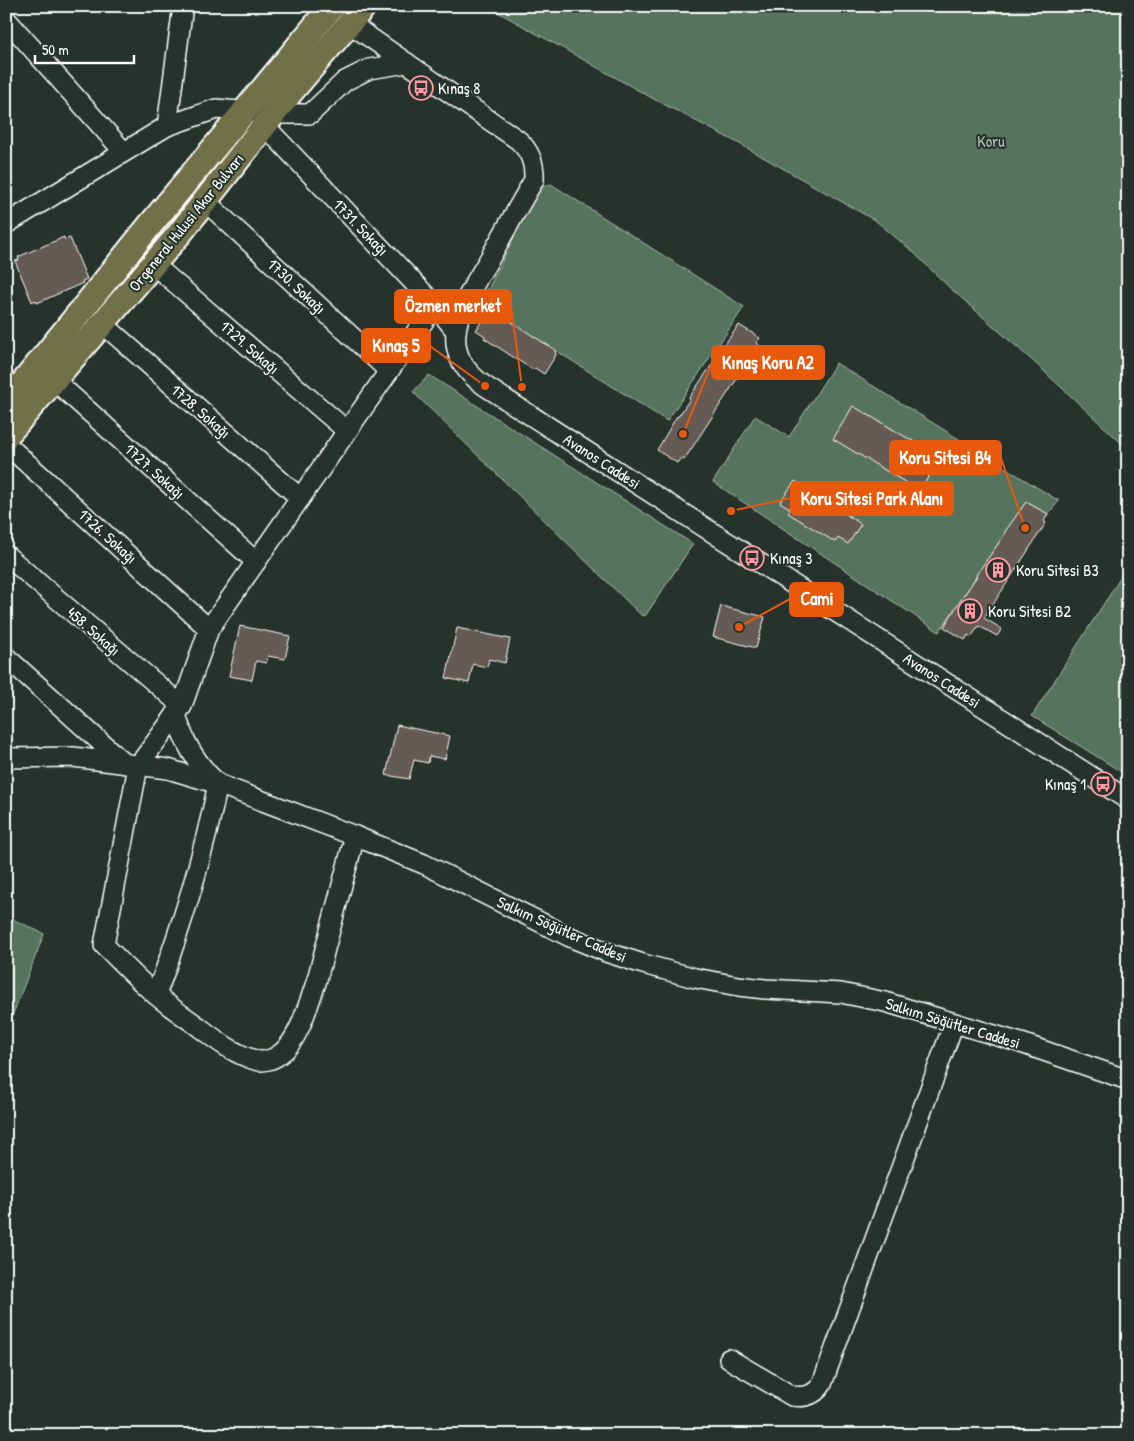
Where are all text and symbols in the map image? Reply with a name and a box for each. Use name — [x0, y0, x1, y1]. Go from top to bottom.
scale bar — [35, 32, 134, 64]
text: 50 m — [42, 39, 69, 60]
bus stop icon: Kınaş 8 — [408, 75, 434, 101]
place label: Kınaş 8 — [438, 77, 480, 99]
park label: Koru — [977, 130, 1005, 152]
street label: Orgeneral Hulusi Akar Bulvarı — [123, 148, 249, 296]
street label: 1731. Sokağı — [328, 194, 394, 260]
street label: 1730. Sokağı — [263, 253, 331, 319]
callout: Özmen merket — [395, 290, 511, 323]
text: Özmen merket — [405, 293, 502, 318]
street label: 1729. Sokağı — [216, 315, 284, 379]
callout: Kınaş 5 — [362, 329, 430, 362]
text: Kınaş 5 — [372, 333, 420, 358]
callout: Kınaş Koru A2 — [712, 346, 824, 379]
text: Kınaş Koru A2 — [722, 350, 814, 375]
street label: 1728. Sokağı — [166, 379, 236, 443]
street label: Avanos Caddesi — [559, 428, 645, 494]
street label: 1727. Sokağı — [120, 438, 190, 504]
callout: Koru Sitesi B4 — [890, 441, 1001, 474]
text: Koru Sitesi B4 — [899, 445, 991, 470]
callout: Koru Sitesi Park Alanı — [791, 482, 953, 515]
text: Koru Sitesi Park Alanı — [801, 486, 943, 511]
street label: 1726. Sokağı — [74, 504, 142, 568]
bus stop icon: Kınaş 3 — [739, 545, 765, 571]
place label: Kınaş 3 — [770, 547, 812, 569]
building icon: Koru Sitesi B3 — [985, 557, 1011, 583]
place label: Koru Sitesi B3 — [1016, 559, 1099, 581]
callout: Cami — [790, 583, 843, 616]
text: Cami — [800, 586, 834, 611]
building icon: Koru Sitesi B2 — [957, 598, 983, 624]
place label: Koru Sitesi B2 — [988, 600, 1071, 622]
street label: 458. Sokağı — [63, 602, 125, 660]
street label: Avanos Caddesi — [899, 647, 985, 713]
bus stop icon: Kınaş 1 — [1090, 771, 1116, 797]
place label: Kınaş 1 — [1045, 773, 1086, 795]
street label: Salkım Söğütler Caddesi — [494, 891, 630, 967]
street label: Salkım Söğütler Caddesi — [883, 992, 1023, 1054]

